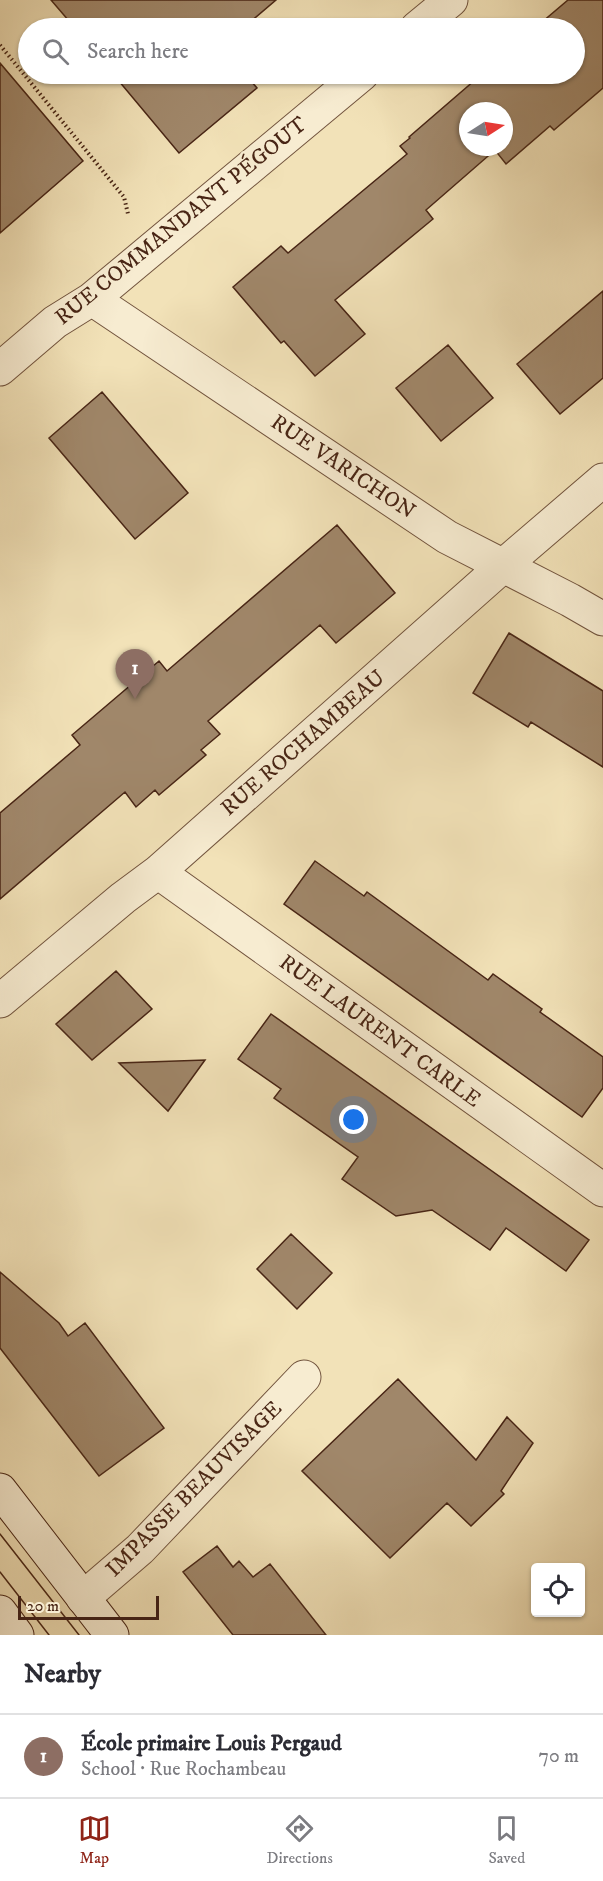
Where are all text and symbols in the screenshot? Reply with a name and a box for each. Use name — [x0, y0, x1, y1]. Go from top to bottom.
search box — [18, 18, 585, 84]
icon: search — [39, 35, 72, 68]
text: Search here — [87, 38, 189, 65]
north arrow — [459, 102, 513, 156]
street label: RUE COMMANDANT PÉGOUT — [50, 111, 313, 331]
street label: RUE VARICHON — [266, 409, 420, 525]
pin: 1 — [116, 650, 154, 699]
street label: RUE ROCHAMBEAU — [215, 664, 391, 822]
street label: RUE LAURENT CARLE — [274, 949, 486, 1113]
your location — [339, 1105, 368, 1134]
street label: IMPASSE BEAUVISAGE — [100, 1395, 288, 1583]
map controls — [531, 1563, 585, 1617]
button: locate — [531, 1563, 585, 1617]
scale bar — [18, 1593, 159, 1620]
text: 20 m — [27, 1596, 59, 1616]
text: Nearby — [24, 1658, 101, 1691]
text: École primaire Louis Pergaud — [81, 1730, 342, 1757]
text: 1 — [40, 1744, 47, 1769]
text: 70 m — [538, 1744, 579, 1769]
text: School · Rue Rochambeau — [81, 1757, 286, 1782]
tab: Map — [78, 1812, 111, 1868]
tab: Directions — [266, 1812, 333, 1868]
tab: Saved — [488, 1812, 525, 1868]

